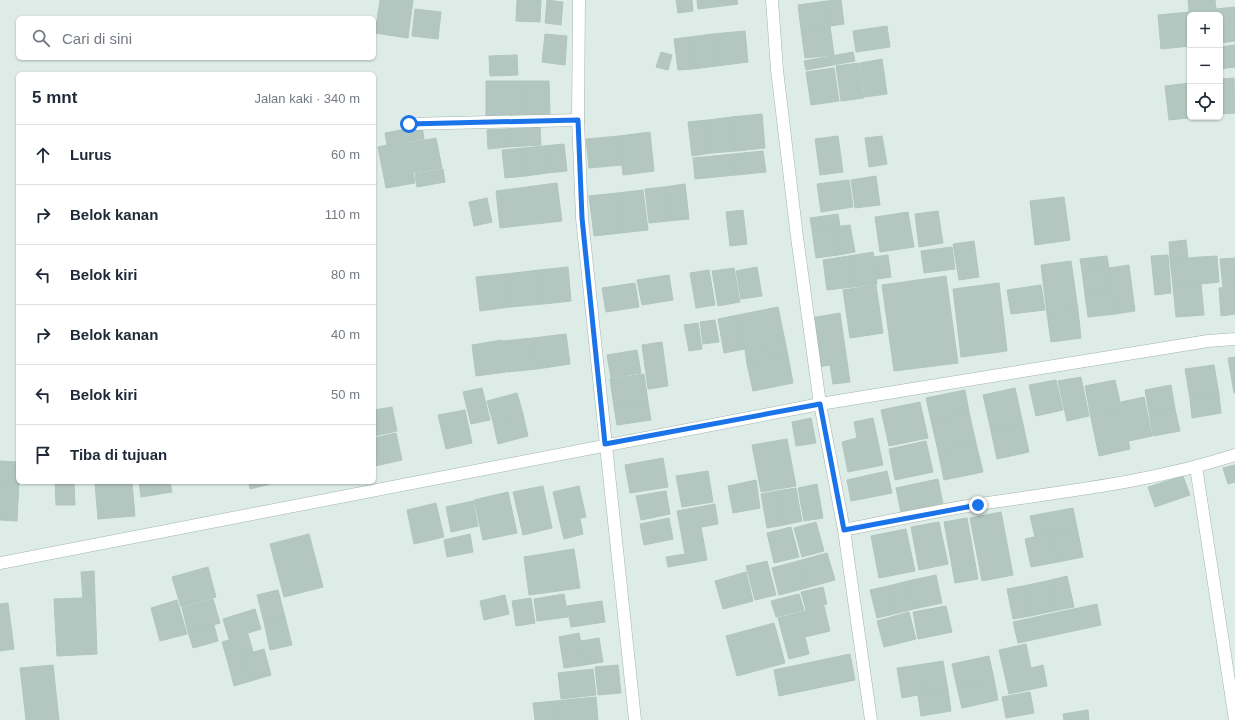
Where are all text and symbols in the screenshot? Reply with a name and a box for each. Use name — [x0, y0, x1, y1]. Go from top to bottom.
map controls — [1187, 12, 1223, 120]
button: + — [1187, 12, 1223, 48]
search box — [16, 16, 376, 60]
icon: search — [30, 27, 52, 49]
text: Cari di sini — [62, 30, 132, 47]
button: − — [1187, 48, 1223, 84]
button: locate — [1187, 84, 1223, 120]
text: 5 mnt — [32, 88, 77, 107]
text: Jalan kaki · 340 m — [255, 91, 360, 106]
route start — [400, 115, 418, 133]
icon: ahead — [32, 144, 54, 166]
text: Lurus — [70, 146, 112, 163]
text: 60 m — [331, 147, 360, 162]
icon: right — [32, 204, 54, 226]
text: Belok kanan — [70, 206, 158, 223]
text: 110 m — [325, 207, 360, 222]
icon: left — [32, 264, 54, 286]
text: Belok kiri — [70, 266, 138, 283]
text: 80 m — [331, 267, 360, 282]
icon: right — [32, 324, 54, 346]
text: Belok kanan — [70, 326, 158, 343]
text: 40 m — [331, 327, 360, 342]
icon: left — [32, 384, 54, 406]
text: Belok kiri — [70, 386, 138, 403]
text: 50 m — [331, 387, 360, 402]
icon: arrive — [32, 444, 54, 466]
text: Tiba di tujuan — [70, 446, 167, 463]
route end — [969, 496, 987, 514]

